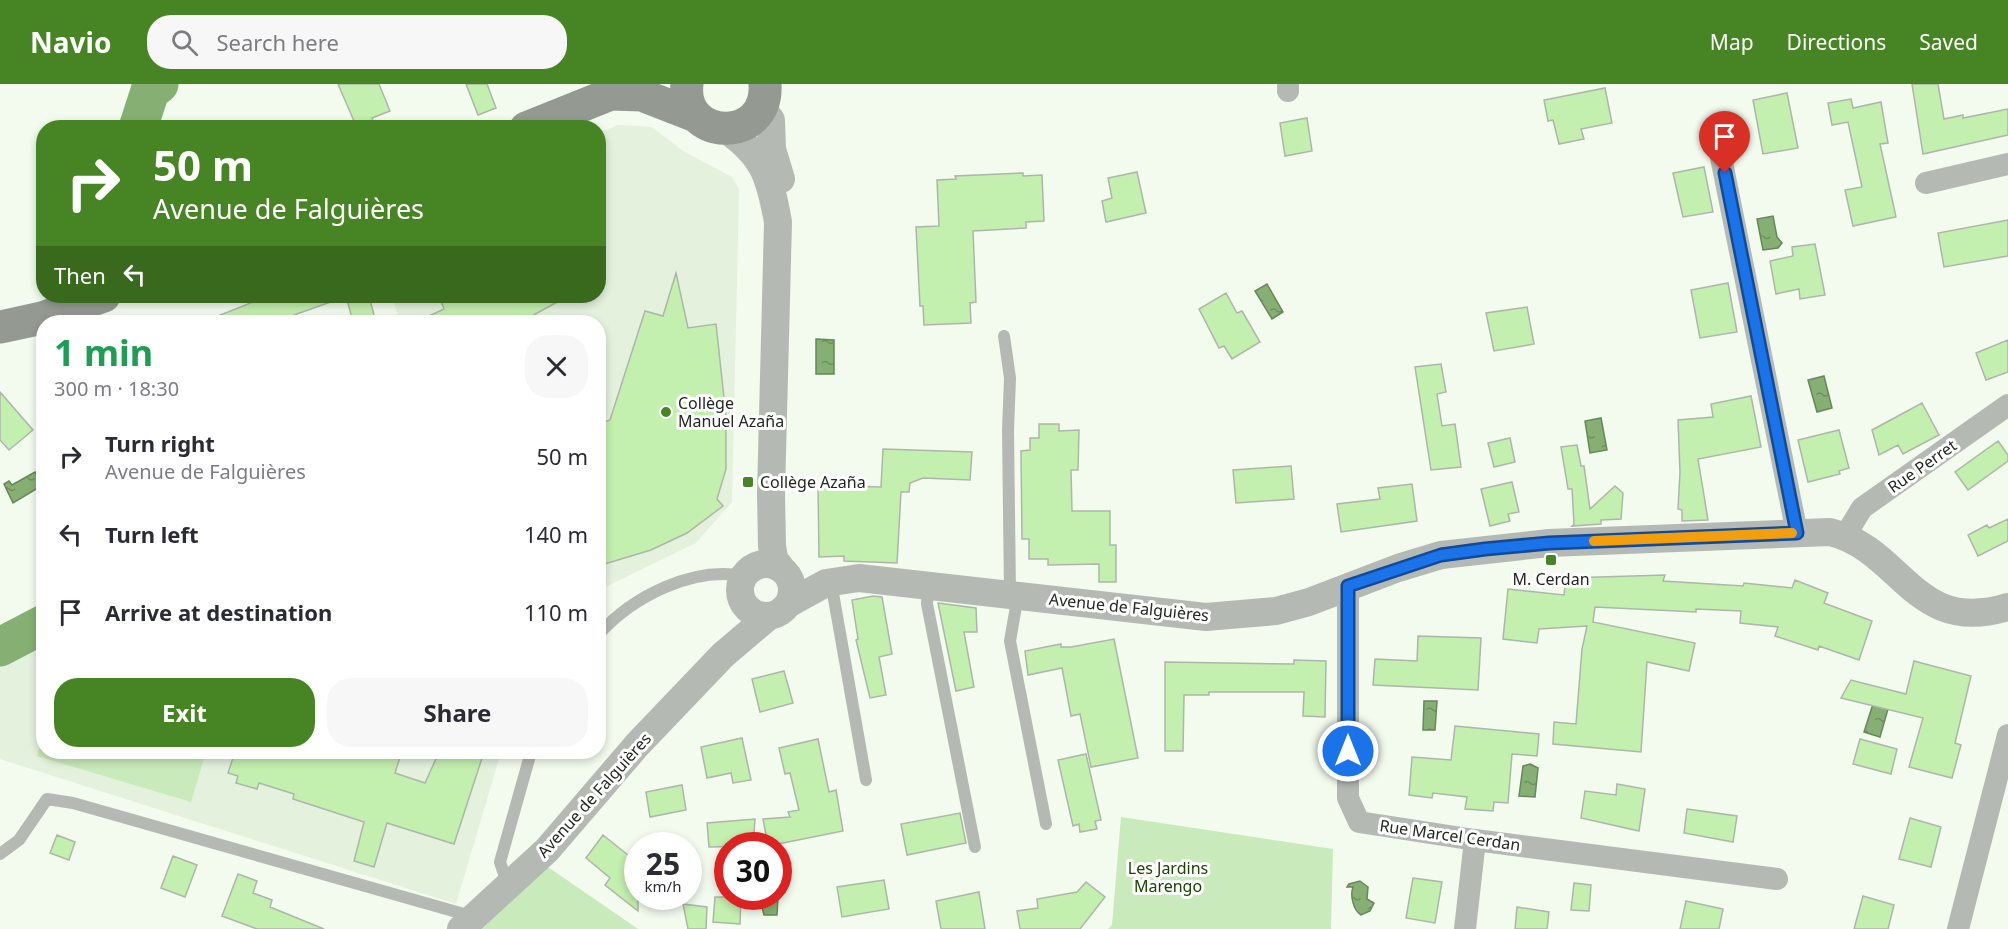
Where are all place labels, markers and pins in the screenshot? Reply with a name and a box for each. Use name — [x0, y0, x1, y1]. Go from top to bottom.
pin — [1699, 111, 1750, 173]
place label: Collège Manuel Azaña — [678, 392, 784, 432]
marker: Collège Manuel Azaña — [659, 405, 673, 419]
place label: Collège Azaña — [760, 471, 866, 493]
marker: Collège Azaña — [741, 475, 755, 489]
marker: M. Cerdan — [1544, 553, 1558, 567]
place label: M. Cerdan — [1512, 568, 1590, 590]

